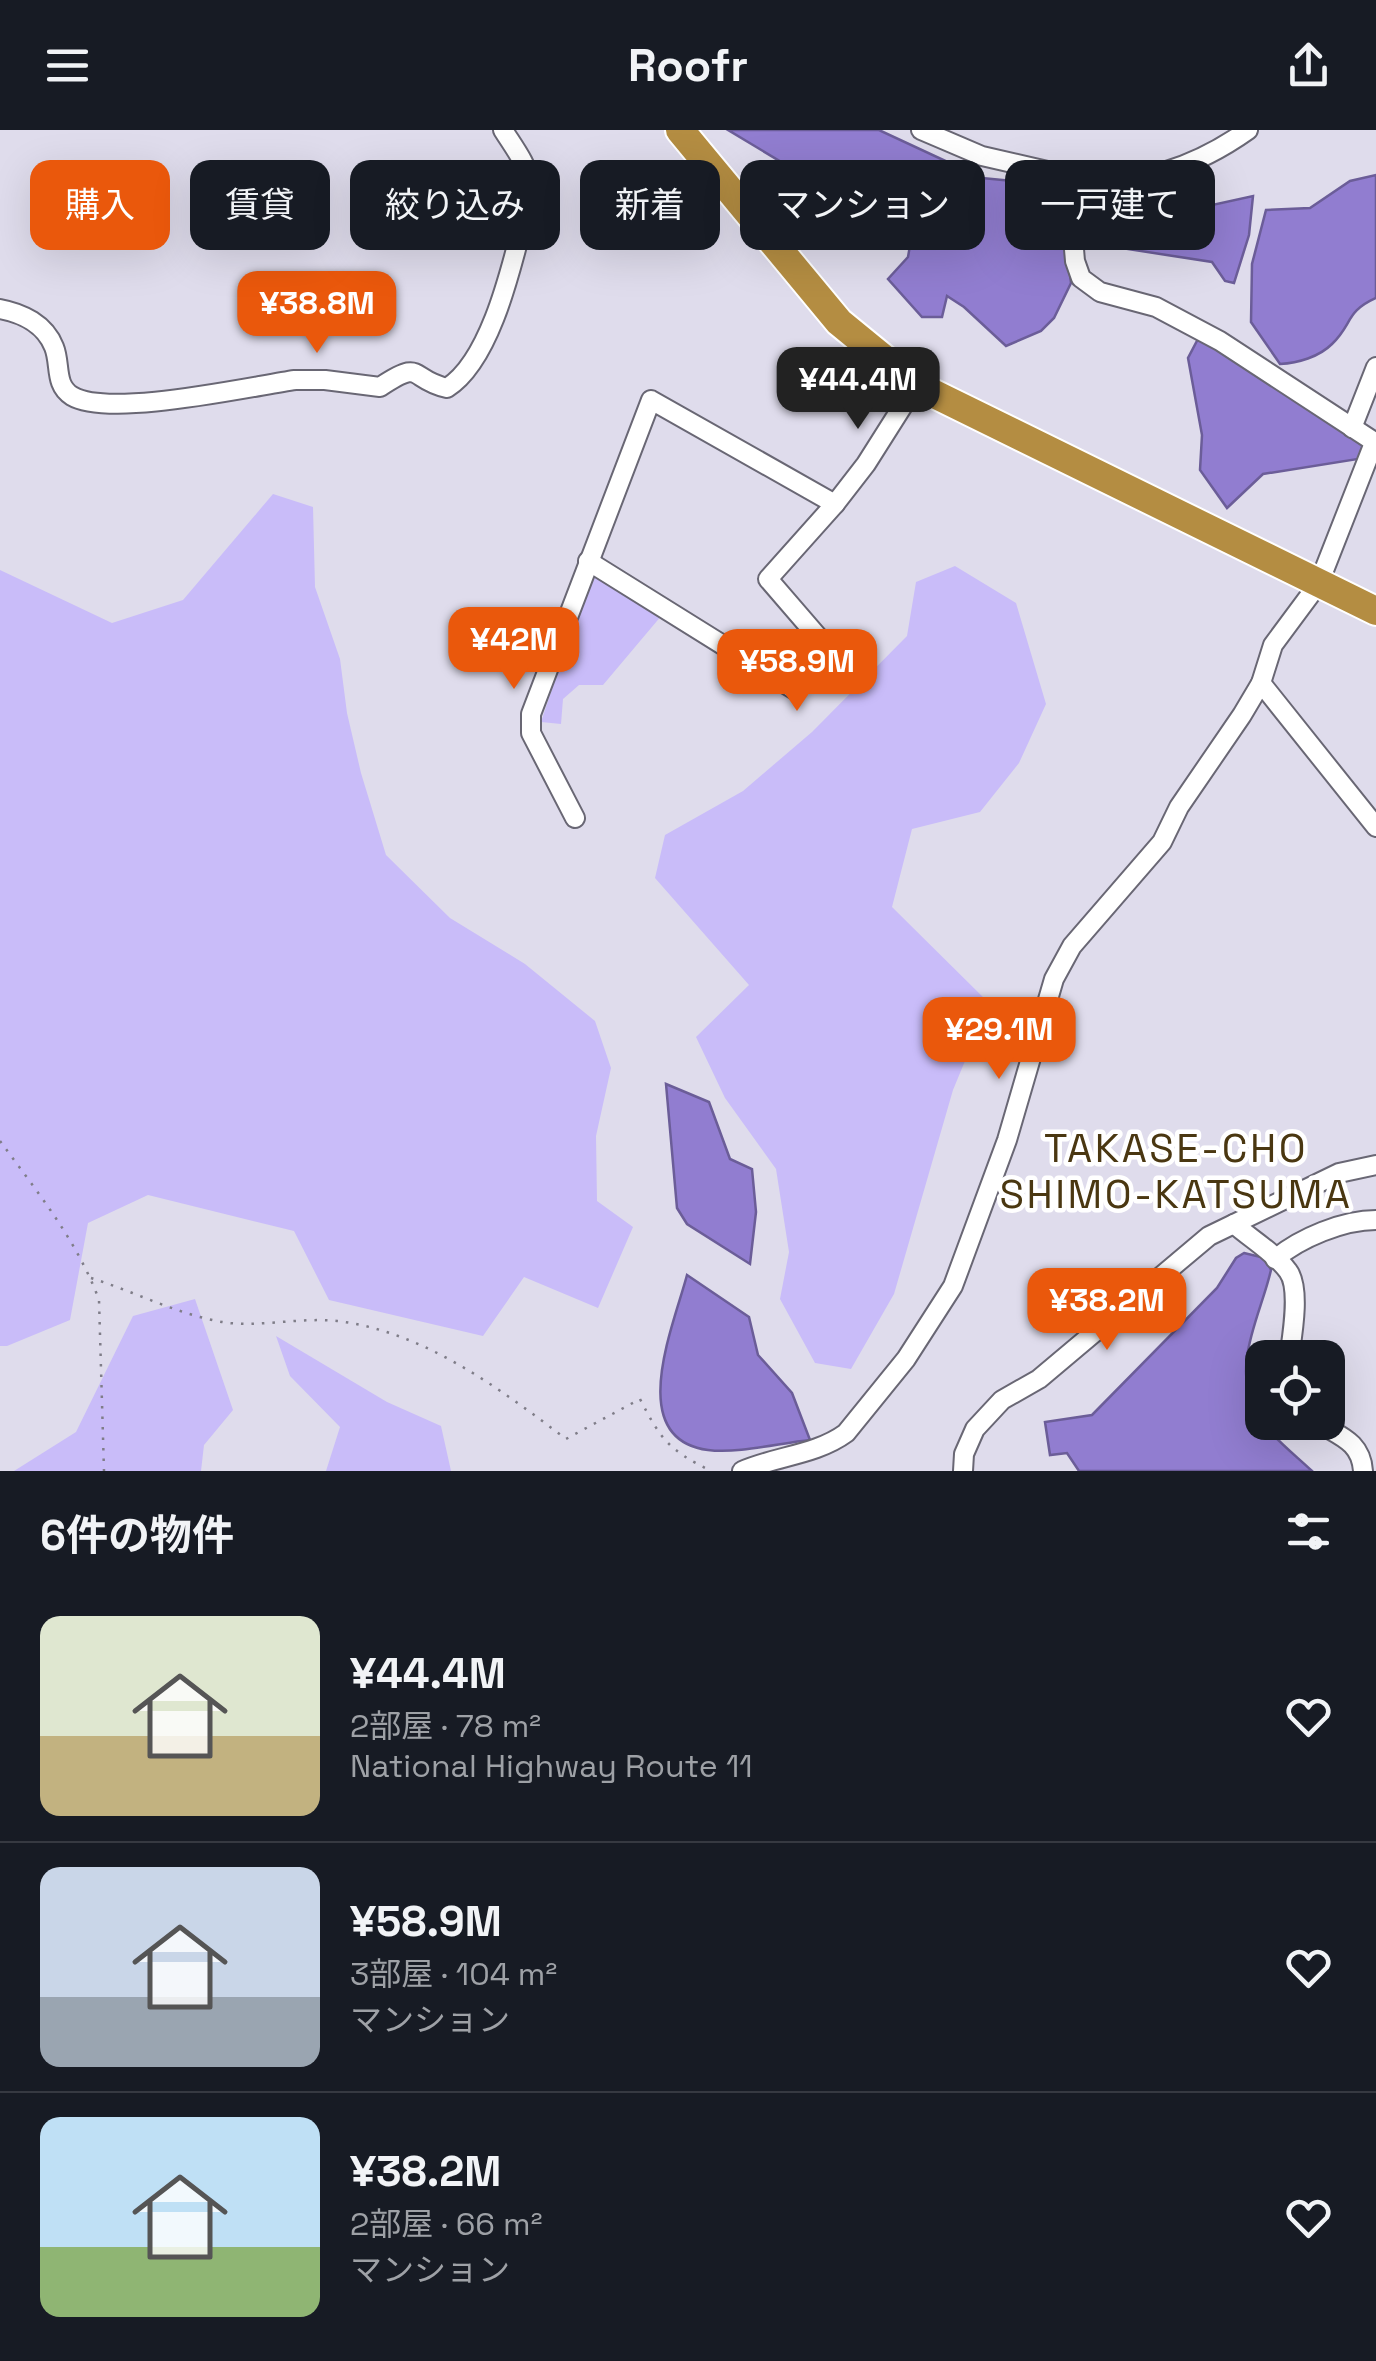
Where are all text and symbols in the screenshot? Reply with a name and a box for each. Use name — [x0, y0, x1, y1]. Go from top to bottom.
text: Roofr — [628, 37, 748, 94]
icon: menu — [40, 38, 95, 93]
icon: share — [1281, 38, 1336, 93]
chip: 購入 — [30, 160, 170, 250]
chip: 賃貸 — [190, 160, 330, 250]
chip: 絞り込み — [350, 160, 560, 250]
chip: 新着 — [580, 160, 720, 250]
chip: マンション — [740, 160, 985, 250]
chip: 一戸建て — [1005, 160, 1215, 250]
pin: ¥38.8M — [236, 271, 398, 356]
text: ¥38.8M — [259, 283, 375, 323]
pin: ¥44.4M — [777, 347, 939, 432]
text: ¥44.4M — [799, 359, 917, 399]
pin: ¥42M — [455, 607, 573, 692]
text: ¥42M — [470, 619, 558, 659]
pin: ¥58.9M — [716, 629, 878, 714]
text: ¥58.9M — [739, 641, 855, 681]
pin: ¥29.1M — [918, 997, 1080, 1082]
text: ¥29.1M — [945, 1009, 1053, 1049]
district label: TAKASE-CHO SHIMO-KATSUMA — [1000, 1123, 1352, 1220]
pin: ¥38.2M — [1026, 1268, 1188, 1353]
text: ¥38.2M — [1049, 1280, 1165, 1320]
map controls — [1245, 1340, 1345, 1440]
button: locate — [1245, 1340, 1345, 1440]
icon: filters — [1281, 1504, 1336, 1559]
text: 6件の物件 — [40, 1509, 234, 1562]
text: ¥44.4M — [350, 1647, 506, 1700]
icon: home — [120, 1656, 240, 1776]
icon: heart — [1281, 1689, 1336, 1744]
text: 2部屋 · 78 m² — [350, 1706, 541, 1746]
text: National Highway Route 11 — [350, 1746, 753, 1786]
text: ¥58.9M — [350, 1895, 502, 1948]
icon: home — [120, 1907, 240, 2027]
icon: heart — [1281, 1940, 1336, 1995]
text: 3部屋 · 104 m² — [350, 1954, 557, 1994]
text: マンション — [350, 2000, 510, 2040]
text: ¥38.2M — [350, 2145, 501, 2198]
icon: home — [120, 2157, 240, 2277]
icon: heart — [1281, 2190, 1336, 2245]
text: 2部屋 · 66 m² — [350, 2204, 542, 2244]
text: マンション — [350, 2250, 510, 2290]

